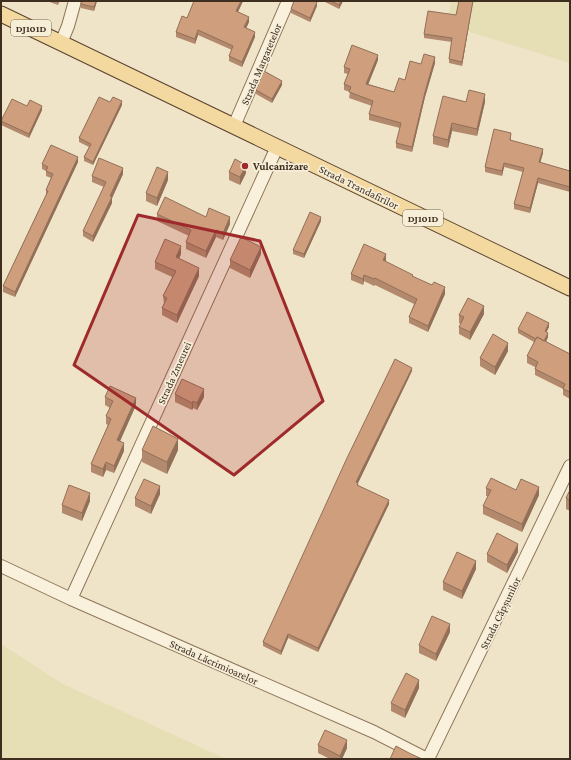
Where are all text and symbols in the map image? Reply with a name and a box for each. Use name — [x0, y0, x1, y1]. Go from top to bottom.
road number: DJ101D — [11, 20, 51, 36]
street label: Strada Margaretelor — [238, 21, 285, 107]
place label: Vulcanizare — [252, 160, 308, 172]
marker: Vulcanizare — [240, 161, 250, 171]
street label: Strada Trandafirilor — [317, 163, 401, 211]
road number: DJ101D — [403, 210, 443, 226]
street label: Strada Zmeurei — [155, 340, 193, 406]
street label: Strada Căpșunilor — [477, 575, 525, 652]
street label: Strada Lăcrimioarelor — [168, 637, 260, 687]

